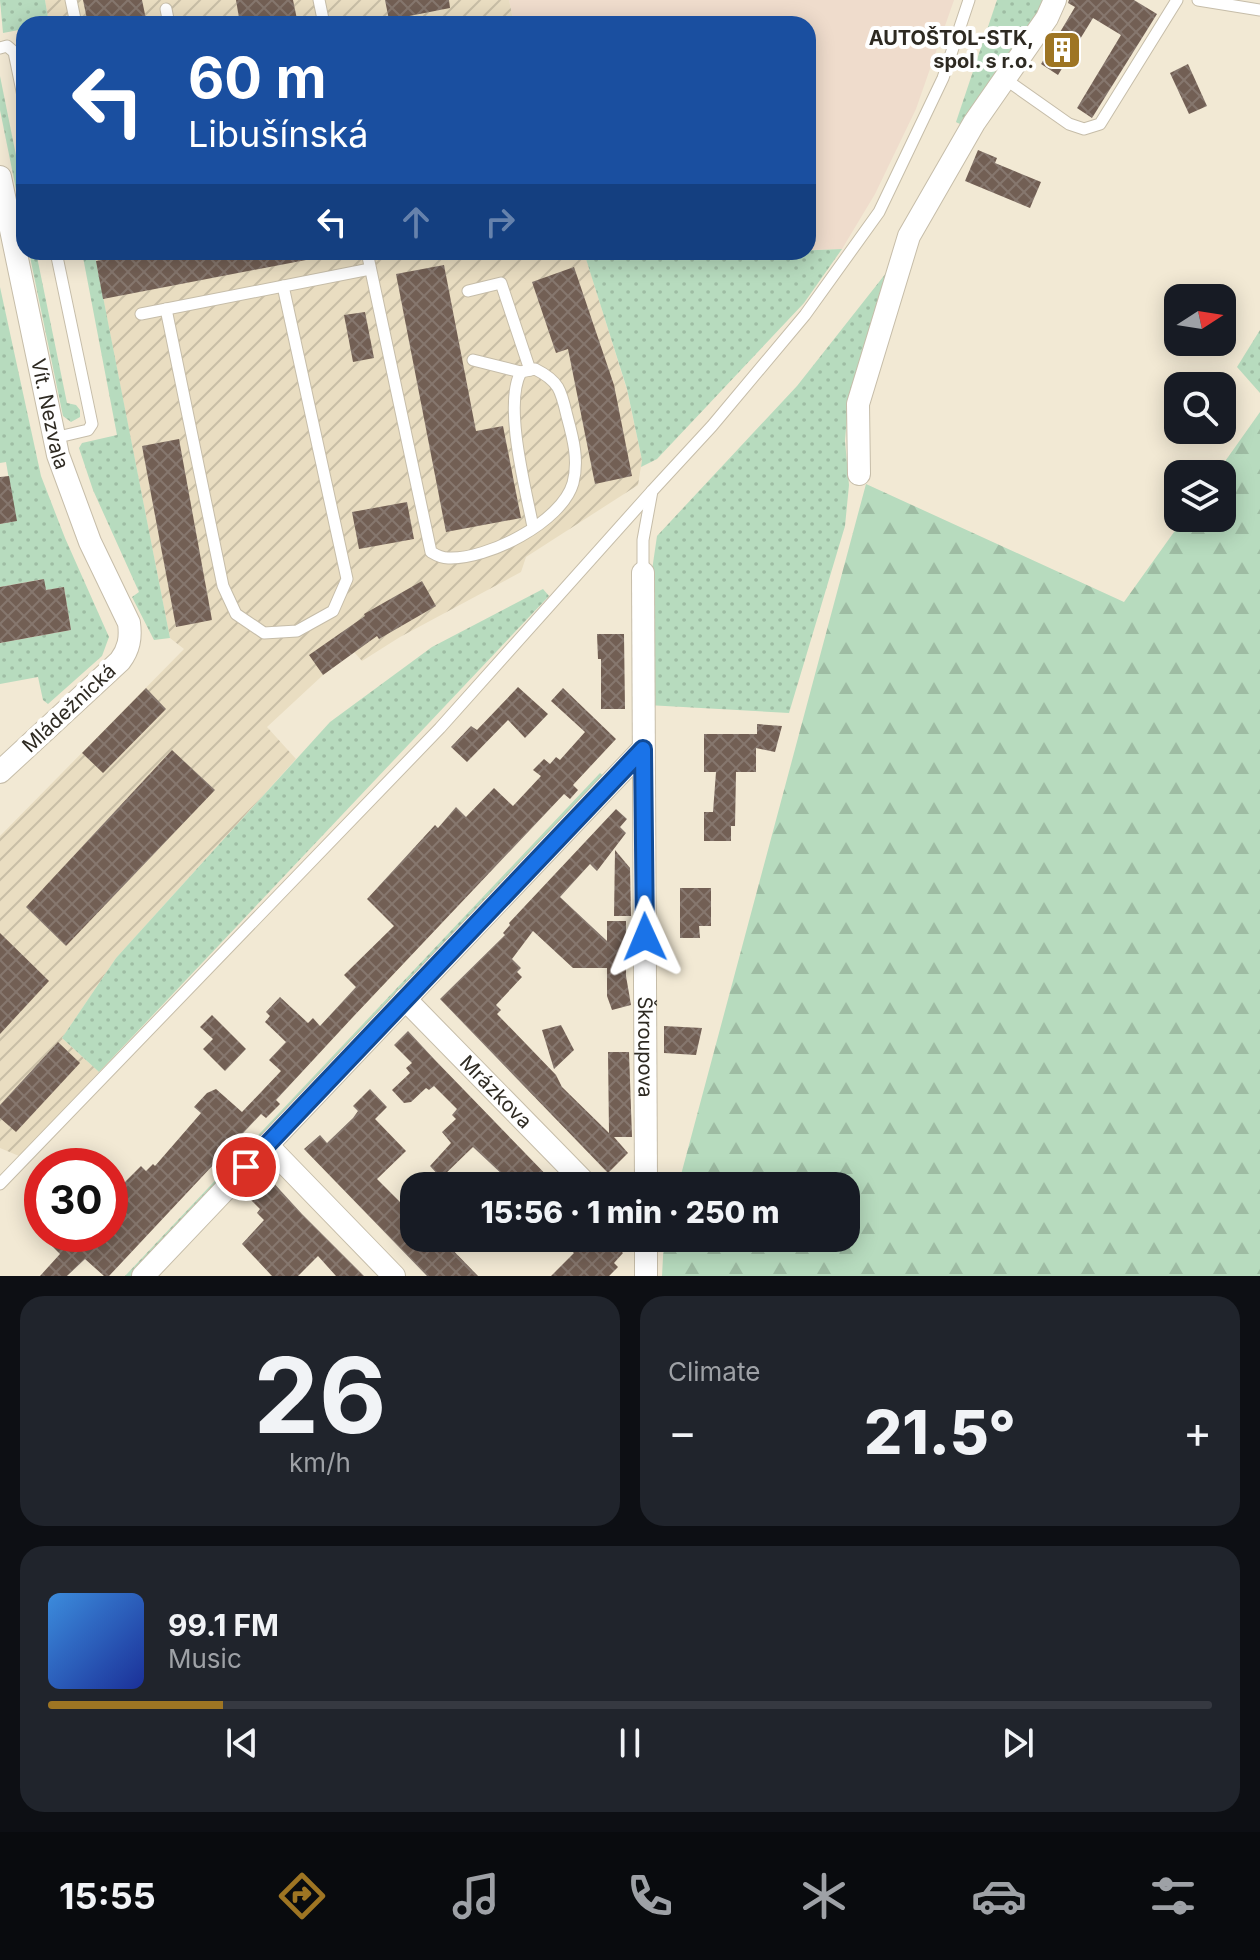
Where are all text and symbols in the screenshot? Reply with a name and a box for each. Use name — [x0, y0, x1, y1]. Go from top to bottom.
place label: AUTOŠTOL-STK, spol. s r.o. — [869, 26, 1034, 73]
building icon: AUTOŠTOL-STK, spol. s r.o. — [1041, 29, 1083, 71]
text: 60 m — [188, 44, 327, 112]
icon: left — [56, 48, 160, 152]
text: Libušínská — [188, 112, 368, 156]
icon: left — [310, 200, 354, 244]
icon: ahead — [394, 200, 438, 244]
icon: right — [478, 200, 522, 244]
north arrow — [1164, 284, 1236, 356]
map controls — [1164, 284, 1236, 532]
street label: Vít. Nezvala — [26, 356, 74, 473]
button: search — [1164, 372, 1236, 444]
button: layers — [1164, 460, 1236, 532]
street label: Mládežnická — [17, 659, 121, 757]
position arrow — [603, 895, 687, 979]
street label: Škroupova — [633, 996, 658, 1098]
street label: Mrázkova — [455, 1050, 537, 1133]
pin — [212, 1133, 280, 1201]
icon: arrive — [224, 1145, 268, 1189]
speed limit sign: 30 — [24, 1148, 128, 1252]
text: 15:56 · 1 min · 250 m — [480, 1194, 780, 1230]
text: 26 — [253, 1332, 387, 1458]
text: Climate — [668, 1356, 760, 1387]
text: 21.5° — [864, 1396, 1016, 1468]
text: − — [668, 1405, 697, 1459]
text: + — [1183, 1405, 1212, 1459]
text: km/h — [289, 1447, 351, 1478]
text: 99.1 FM — [168, 1607, 279, 1643]
text: Music — [168, 1643, 242, 1674]
icon: previous — [220, 1721, 264, 1765]
icon: pause — [608, 1721, 652, 1765]
icon: next — [996, 1721, 1040, 1765]
icon: directions — [274, 1868, 330, 1924]
icon: music — [448, 1868, 504, 1924]
icon: phone — [622, 1868, 678, 1924]
icon: climate — [796, 1868, 852, 1924]
icon: car — [971, 1868, 1027, 1924]
icon: filters — [1145, 1868, 1201, 1924]
text: 15:55 — [59, 1874, 156, 1918]

